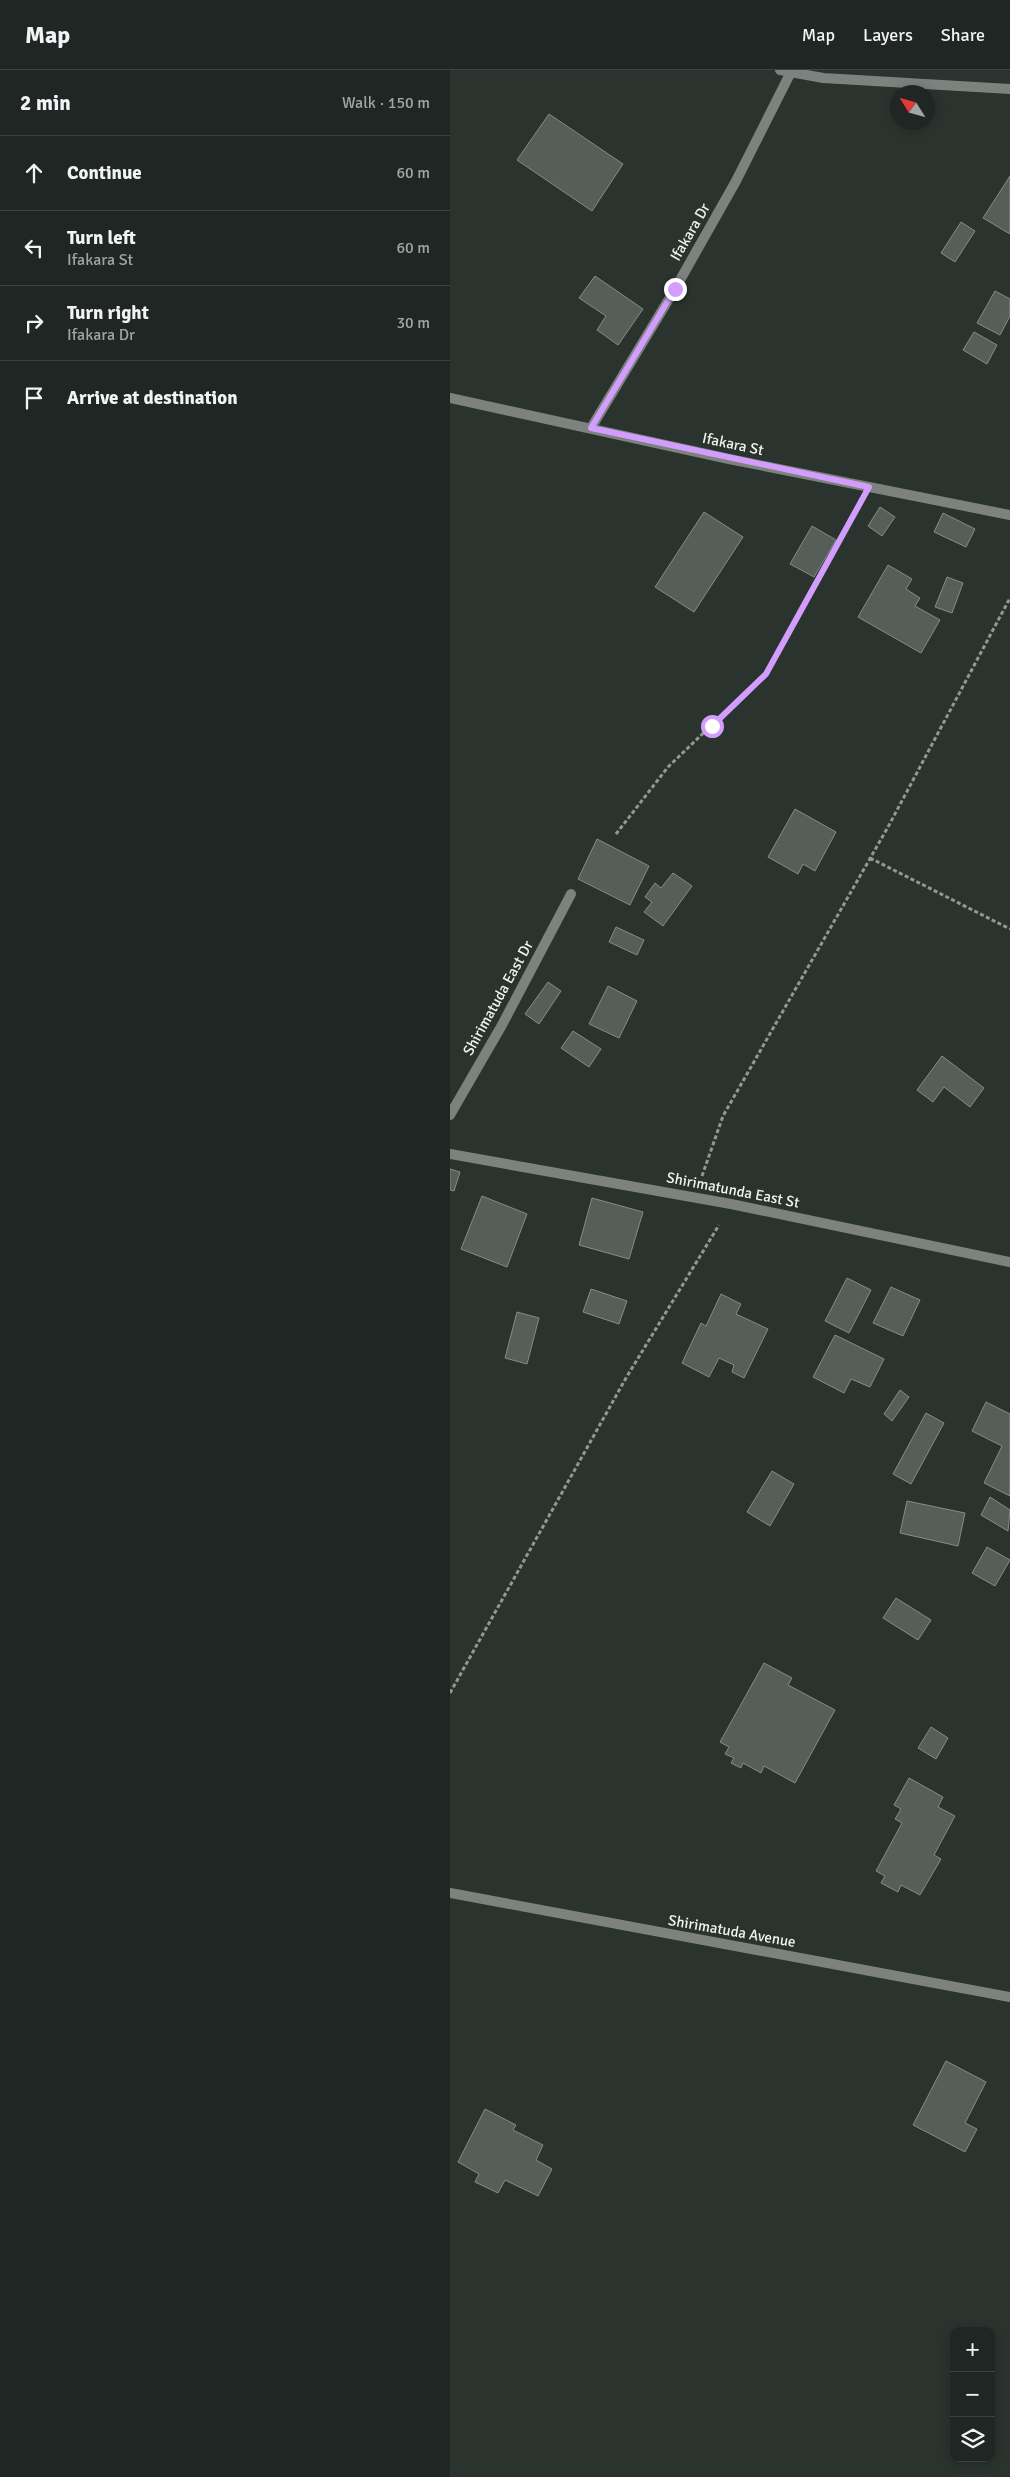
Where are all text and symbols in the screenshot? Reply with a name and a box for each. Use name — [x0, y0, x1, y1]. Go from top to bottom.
text: Map — [25, 20, 70, 50]
text: Map — [802, 24, 835, 46]
text: Layers — [863, 24, 913, 46]
text: Share — [941, 24, 985, 46]
north arrow — [890, 85, 935, 130]
text: 2 min — [20, 90, 71, 116]
text: Walk · 150 m — [342, 93, 430, 113]
icon: ahead — [20, 159, 48, 187]
text: Continue — [67, 161, 142, 185]
text: 60 m — [396, 163, 430, 183]
street label: Ifakara Dr — [666, 199, 714, 264]
text: Turn left — [67, 226, 136, 250]
icon: left — [20, 234, 48, 262]
text: 60 m — [396, 238, 430, 258]
text: Ifakara St — [67, 250, 133, 270]
route end — [664, 278, 687, 301]
text: Turn right — [67, 301, 149, 325]
icon: right — [20, 309, 48, 337]
text: 30 m — [396, 313, 430, 333]
text: Ifakara Dr — [67, 325, 135, 345]
icon: arrive — [20, 384, 48, 412]
text: Arrive at destination — [67, 386, 238, 410]
street label: Ifakara St — [701, 429, 765, 459]
route start — [701, 715, 724, 738]
street label: Shirimatuda East Dr — [459, 937, 537, 1059]
street label: Shirimatunda East St — [665, 1168, 801, 1212]
street label: Shirimatuda Avenue — [667, 1911, 797, 1951]
map controls — [950, 2327, 995, 2462]
button: + — [950, 2327, 995, 2372]
button: − — [950, 2372, 995, 2417]
button: layers — [950, 2417, 995, 2462]

